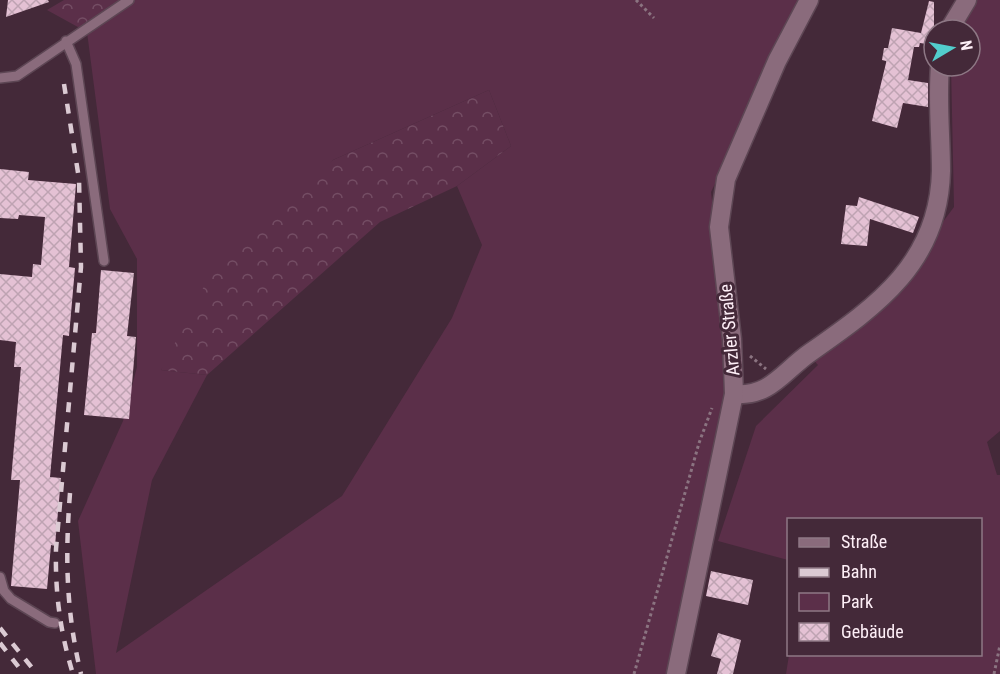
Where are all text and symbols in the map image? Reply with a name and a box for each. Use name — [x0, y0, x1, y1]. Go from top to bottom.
north arrow — [922, 18, 982, 78]
text: N — [956, 39, 976, 52]
street label: Arzler Straße — [715, 283, 743, 377]
legend — [787, 518, 982, 656]
text: Straße — [841, 531, 887, 552]
text: Bahn — [841, 561, 877, 582]
text: Park — [841, 591, 873, 612]
text: Gebäude — [841, 621, 904, 642]

